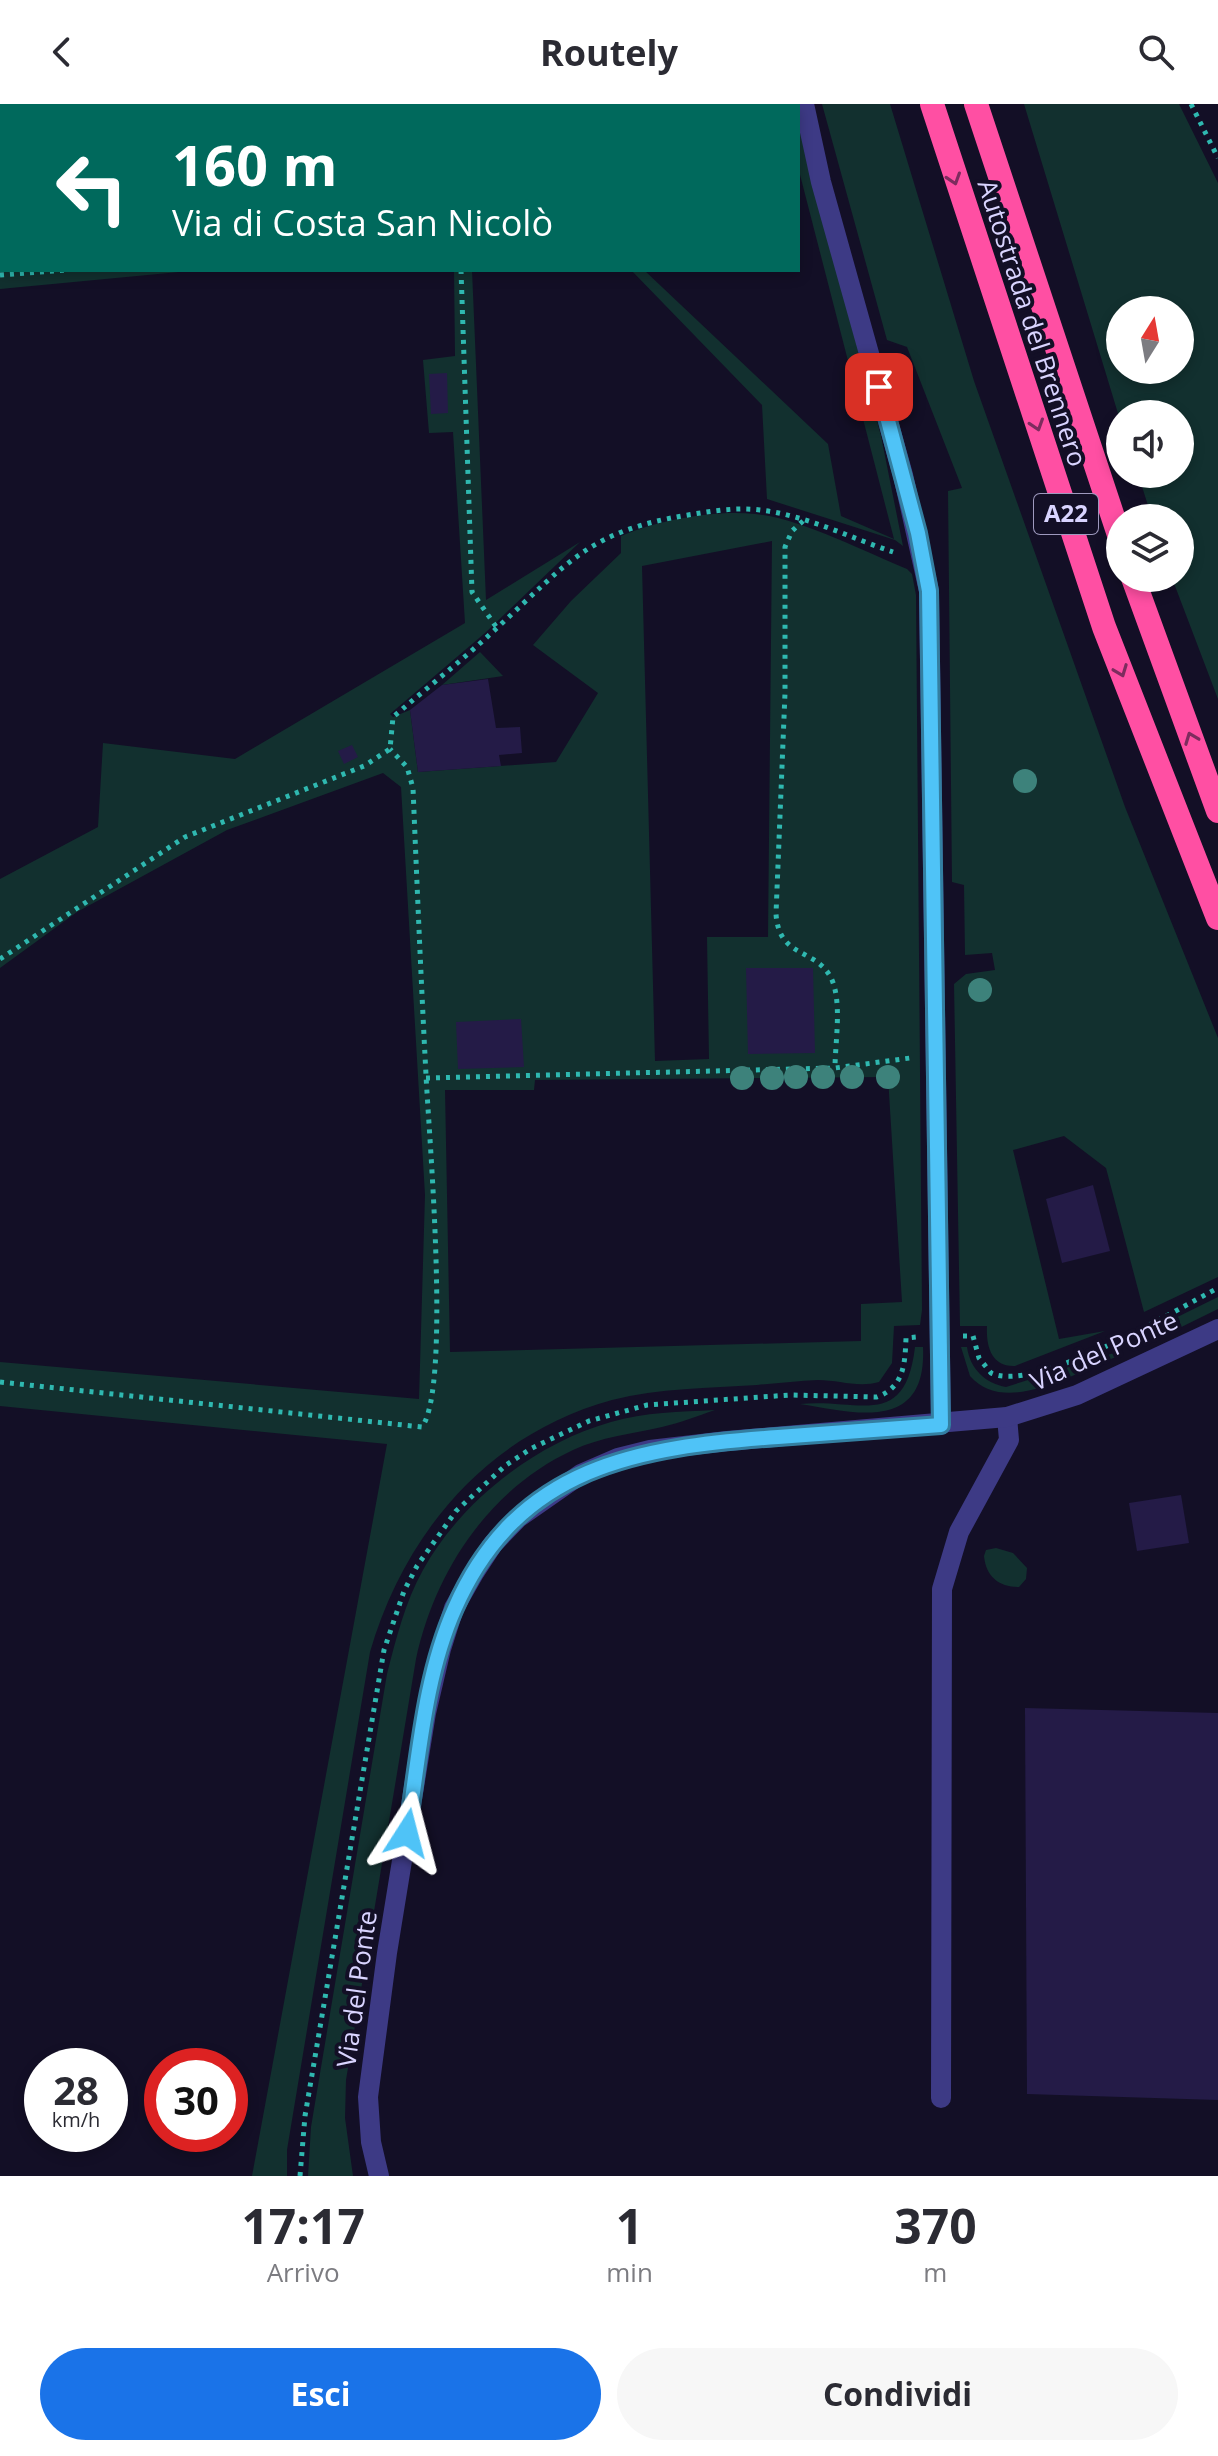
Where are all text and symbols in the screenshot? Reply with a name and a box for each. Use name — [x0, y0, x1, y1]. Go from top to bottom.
text: Routely — [540, 28, 678, 77]
icon: back — [40, 30, 84, 74]
icon: search — [1134, 30, 1178, 74]
text: 160 m — [172, 126, 338, 202]
icon: left — [40, 136, 144, 240]
one-way arrow — [945, 171, 961, 185]
street label: Autostrada del Brennero — [970, 175, 1096, 471]
text: Via di Costa San Nicolò — [172, 198, 553, 247]
north arrow — [1106, 296, 1194, 384]
map controls — [1106, 296, 1194, 592]
pin — [845, 353, 913, 421]
icon: arrive — [857, 365, 901, 409]
button: sound — [1106, 400, 1194, 488]
one-way arrow — [1027, 418, 1043, 432]
road number: A22 — [1034, 494, 1098, 534]
button: layers — [1106, 504, 1194, 592]
one-way arrow — [1111, 663, 1128, 677]
one-way arrow — [1184, 732, 1201, 746]
street label: Via del Ponte — [1024, 1301, 1183, 1399]
position arrow — [365, 1791, 449, 1875]
street label: Via del Ponte — [327, 1908, 385, 2070]
speed limit sign: 30 — [144, 2048, 248, 2152]
text: 28 — [53, 2062, 99, 2117]
text: km/h — [52, 2106, 100, 2133]
text: 17:17 — [241, 2193, 365, 2258]
text: 1 — [616, 2193, 643, 2258]
text: 370 — [894, 2193, 977, 2258]
text: Arrivo — [267, 2254, 340, 2290]
text: min — [606, 2254, 653, 2290]
text: m — [923, 2254, 947, 2290]
button: Esci — [40, 2348, 601, 2440]
button: Condividi — [617, 2348, 1178, 2440]

